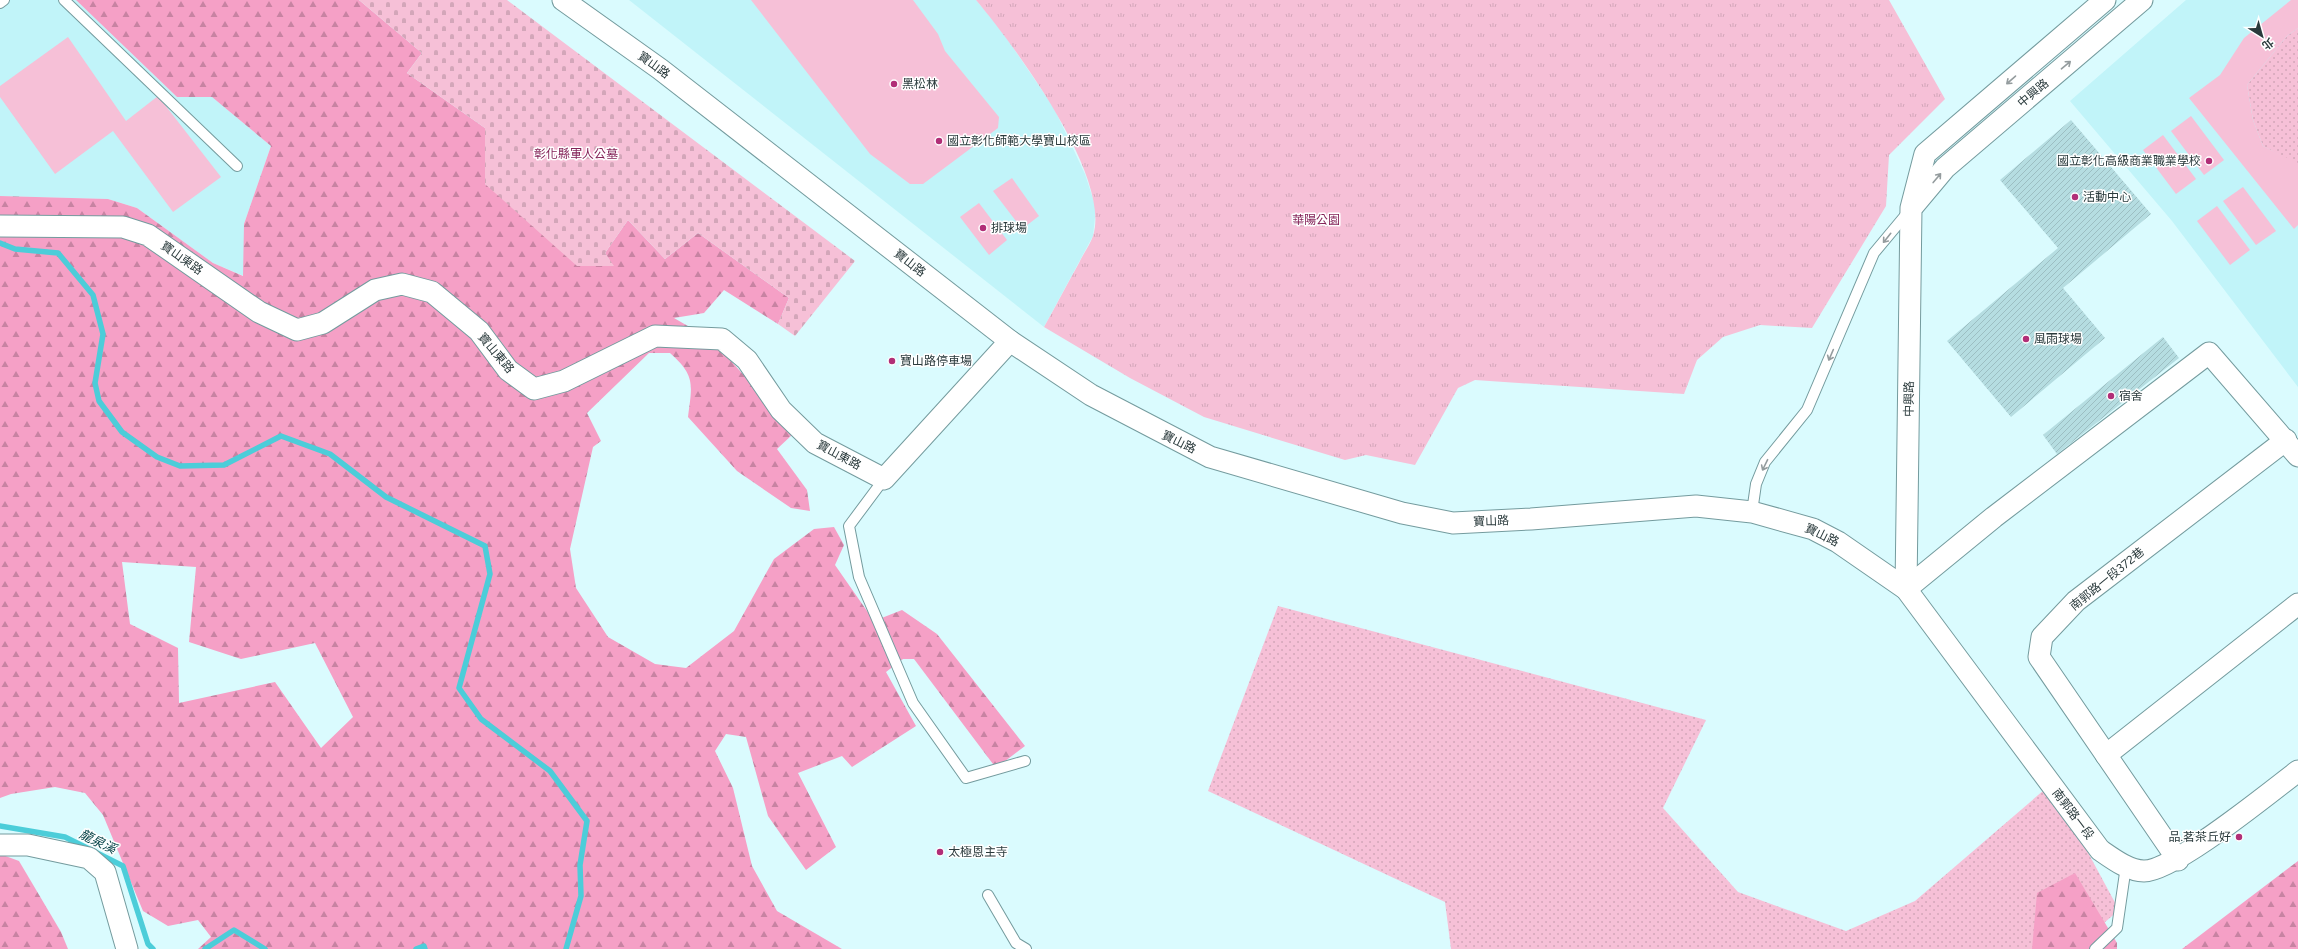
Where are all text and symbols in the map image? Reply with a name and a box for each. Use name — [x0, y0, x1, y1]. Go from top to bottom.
north arrow — [2242, 16, 2282, 56]
text: 北 — [2259, 35, 2276, 52]
street label: 寶山路 — [635, 49, 673, 81]
one-way arrow — [2061, 61, 2071, 70]
one-way arrow — [2006, 76, 2017, 85]
street label: 中興路 — [2015, 76, 2051, 110]
place label: 黑松林 — [902, 77, 938, 91]
marker: 黑松林 — [889, 79, 899, 89]
place label: 國立彰化師範大學寶山校區 — [947, 134, 1091, 148]
marker: 國立彰化師範大學寶山校區 — [934, 136, 944, 146]
park label: 彰化縣軍人公墓 — [534, 147, 618, 161]
place label: 國立彰化高級商業職業學校 — [2057, 154, 2201, 168]
marker: 國立彰化高級商業職業學校 — [2204, 156, 2214, 166]
one-way arrow — [1932, 173, 1941, 184]
place label: 活動中心 — [2083, 190, 2131, 204]
marker: 活動中心 — [2070, 192, 2080, 202]
park label: 華陽公園 — [1292, 213, 1340, 227]
place label: 排球場 — [991, 221, 1027, 235]
marker: 排球場 — [978, 223, 988, 233]
one-way arrow — [1882, 233, 1891, 244]
street label: 寶山東路 — [158, 238, 206, 278]
street label: 寶山路 — [892, 246, 928, 280]
street label: 寶山東路 — [475, 330, 517, 376]
place label: 風雨球場 — [2034, 332, 2082, 346]
marker: 風雨球場 — [2021, 334, 2031, 344]
one-way arrow — [1827, 348, 1834, 360]
place label: 寶山路停車場 — [900, 354, 972, 368]
marker: 寶山路停車場 — [887, 356, 897, 366]
street label: 中興路 — [1902, 381, 1916, 417]
place label: 宿舍 — [2119, 389, 2143, 403]
marker: 宿舍 — [2106, 391, 2116, 401]
street label: 寶山路 — [1160, 428, 1198, 456]
street label: 寶山東路 — [815, 438, 863, 472]
one-way arrow — [1760, 459, 1768, 471]
street label: 寶山路 — [1473, 513, 1509, 529]
street label: 寶山路 — [1803, 521, 1841, 549]
street label: 南郭路一段372巷 — [2067, 545, 2147, 613]
street label: 南郭路一段 — [2049, 786, 2097, 842]
water label: 龍泉溪 — [77, 826, 120, 858]
place label: 品.茗茶丘好 — [2169, 830, 2231, 844]
marker: 品.茗茶丘好 — [2234, 832, 2244, 842]
place label: 太極恩主寺 — [948, 845, 1008, 859]
marker: 太極恩主寺 — [935, 847, 945, 857]

